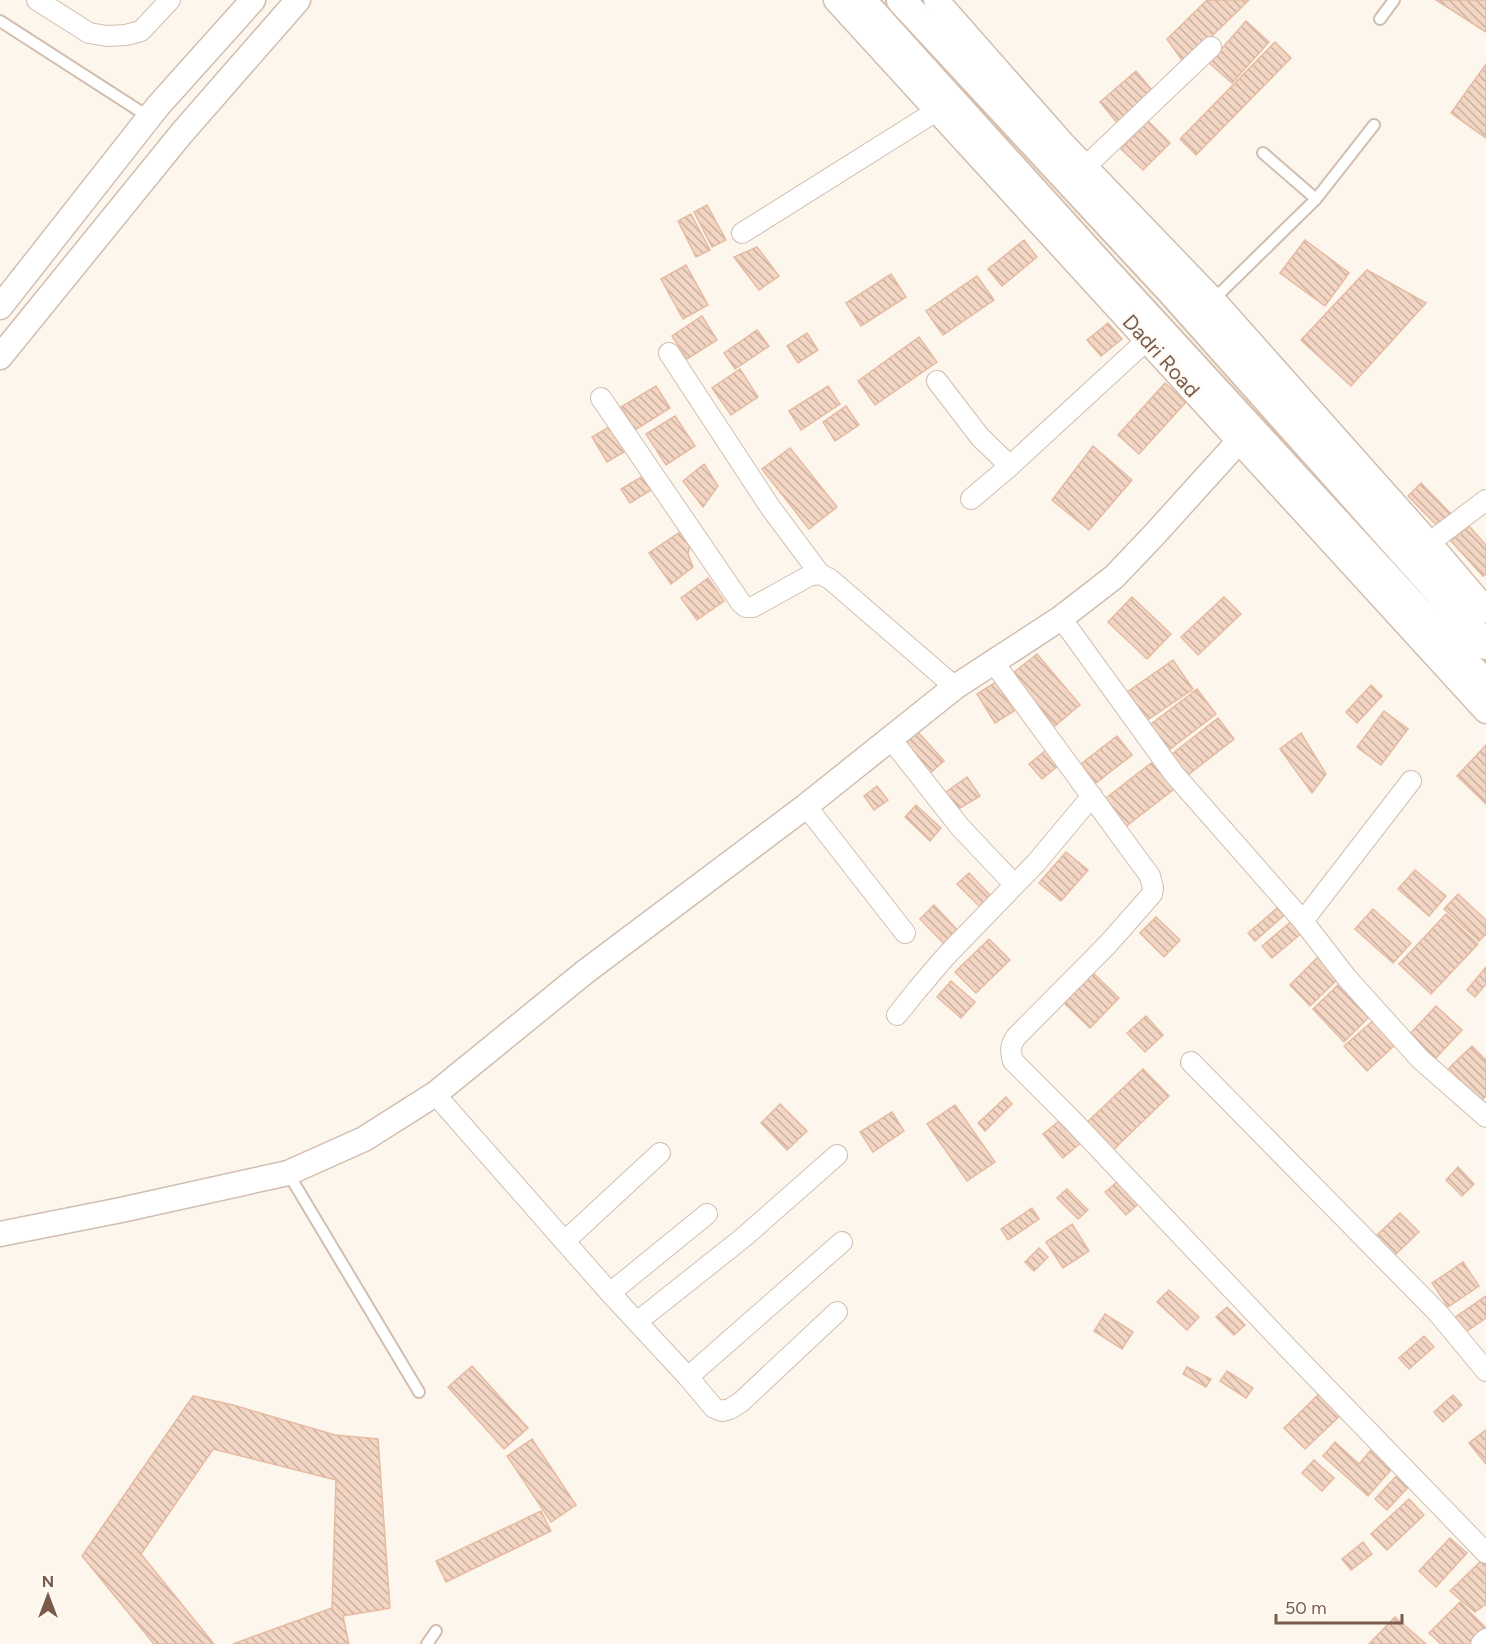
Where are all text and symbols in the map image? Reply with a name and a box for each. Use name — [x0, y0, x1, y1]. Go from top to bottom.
street label: Dadri Road — [1118, 309, 1205, 402]
north arrow — [18, 1566, 78, 1626]
text: N — [42, 1572, 54, 1591]
scale bar — [1276, 1587, 1402, 1625]
text: 50 m — [1285, 1597, 1327, 1619]

